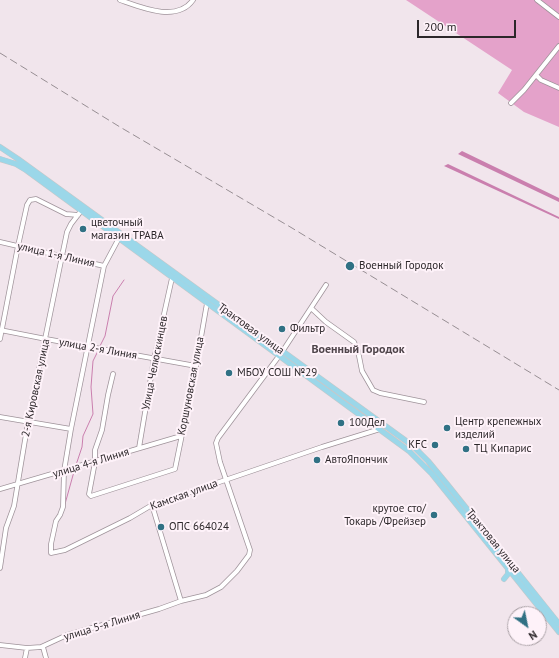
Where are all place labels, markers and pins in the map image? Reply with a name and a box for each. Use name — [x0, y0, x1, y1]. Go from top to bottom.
place label: цветочный магазин ТРАВА — [91, 216, 164, 242]
marker: цветочный магазин ТРАВА — [78, 224, 88, 234]
place label: Военный Городок — [359, 259, 443, 273]
marker: Военный Городок — [344, 260, 356, 272]
place label: Фильтр — [290, 322, 325, 336]
marker: Фильтр — [277, 324, 287, 334]
place label: МБОУ СОШ №29 — [237, 366, 317, 380]
marker: МБОУ СОШ №29 — [224, 368, 234, 378]
place label: Центр крепежных изделий — [455, 415, 541, 441]
place label: 100Дел — [349, 416, 385, 430]
marker: 100Дел — [336, 418, 346, 428]
marker: Центр крепежных изделий — [442, 423, 452, 433]
place label: KFC — [408, 438, 427, 452]
marker: KFC — [430, 440, 440, 450]
place label: ТЦ Кипарис — [474, 442, 532, 456]
marker: ТЦ Кипарис — [461, 444, 471, 454]
place label: АвтоЯпончик — [325, 453, 388, 467]
marker: АвтоЯпончик — [312, 455, 322, 465]
place label: крутое сто/ Токарь /Фрейзер — [344, 502, 426, 528]
marker: крутое сто/ Токарь /Фрейзер — [429, 510, 439, 520]
place label: ОПС 664024 — [169, 520, 229, 534]
marker: ОПС 664024 — [156, 522, 166, 532]

